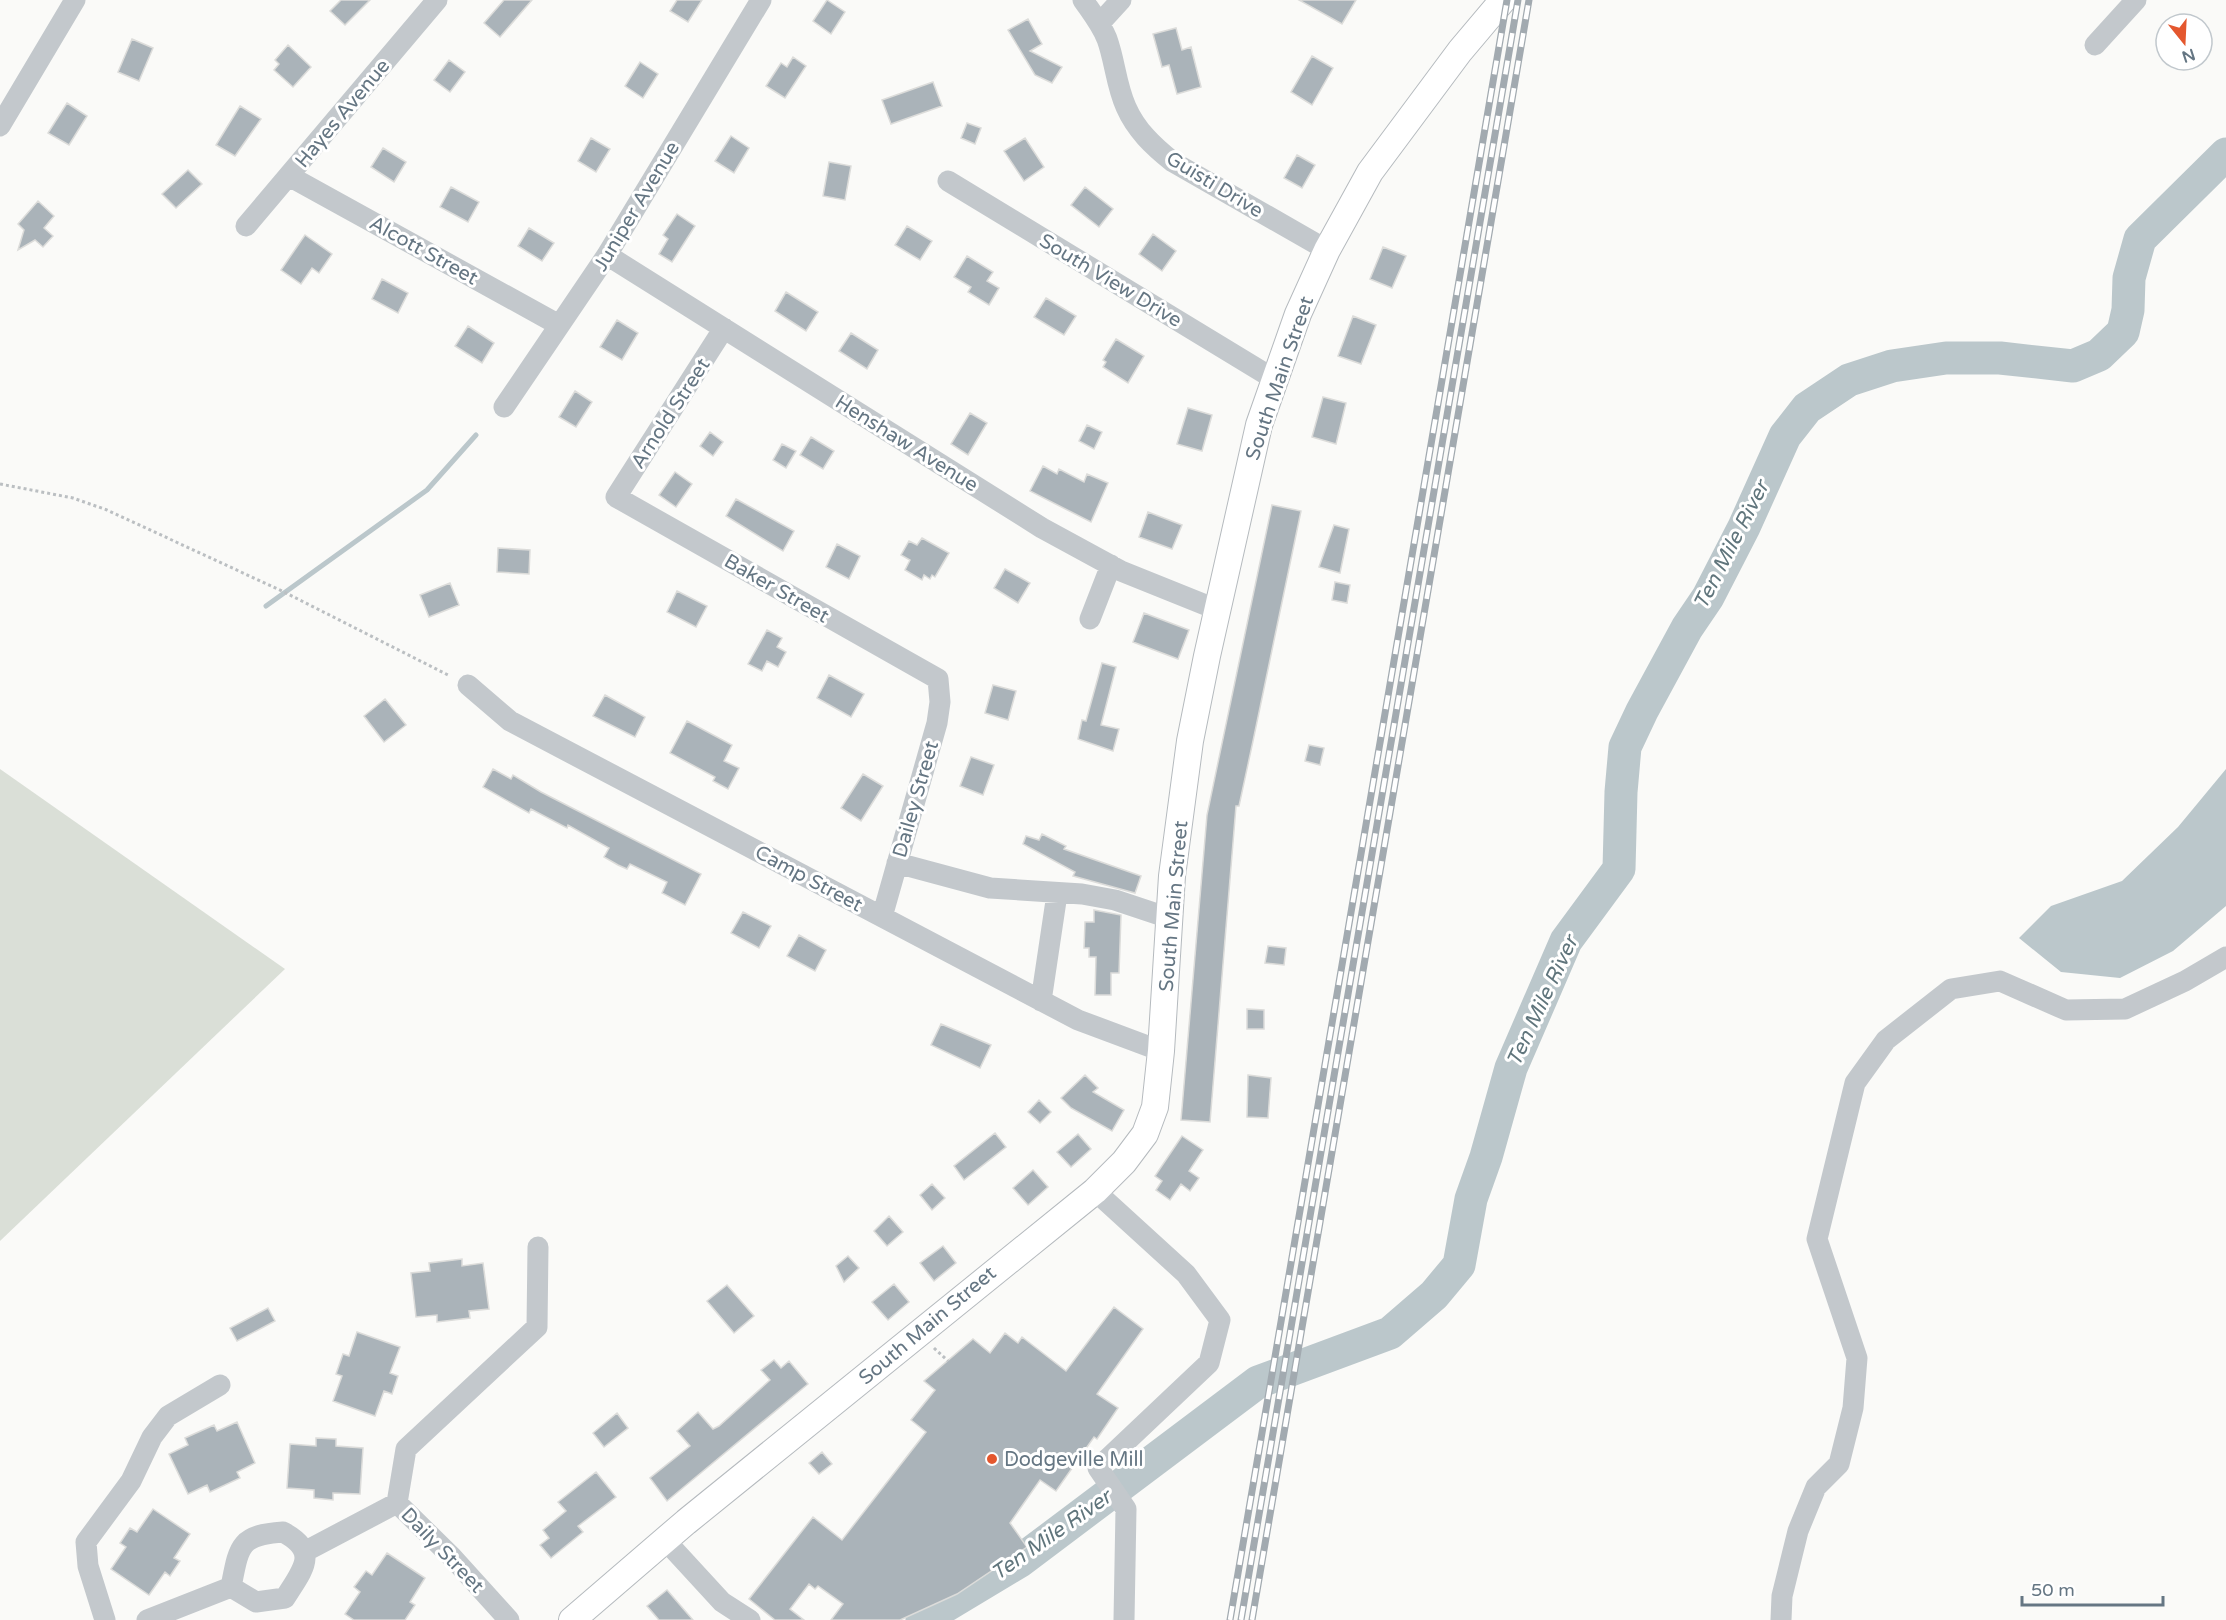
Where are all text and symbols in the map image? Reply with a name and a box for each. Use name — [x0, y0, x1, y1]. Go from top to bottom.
north arrow — [2154, 12, 2214, 72]
text: N — [2179, 44, 2198, 67]
street label: Hayes Avenue — [290, 54, 395, 173]
street label: Juniper Avenue — [589, 137, 685, 276]
street label: Guisti Drive — [1162, 147, 1267, 223]
street label: Alcott Street — [365, 211, 482, 291]
street label: South View Drive — [1035, 229, 1186, 333]
street label: South Main Street — [1241, 293, 1319, 463]
street label: Arnold Street — [626, 354, 716, 473]
street label: Henshaw Avenue — [831, 390, 982, 497]
water label: Ten Mile River — [1688, 474, 1776, 614]
street label: Baker Street — [720, 549, 834, 629]
street label: Dailey Street — [888, 738, 944, 860]
street label: South Main Street — [1155, 819, 1193, 993]
street label: Camp Street — [751, 840, 867, 917]
water label: Ten Mile River — [1501, 930, 1585, 1070]
street label: South Main Street — [854, 1261, 1001, 1390]
place label: Dodgeville Mill — [1004, 1448, 1143, 1472]
marker: Dodgeville Mill — [985, 1452, 999, 1466]
water label: Ten Mile River — [987, 1483, 1118, 1586]
street label: Daily Street — [396, 1503, 489, 1599]
scale bar — [2022, 1569, 2163, 1607]
text: 50 m — [2031, 1579, 2075, 1601]

